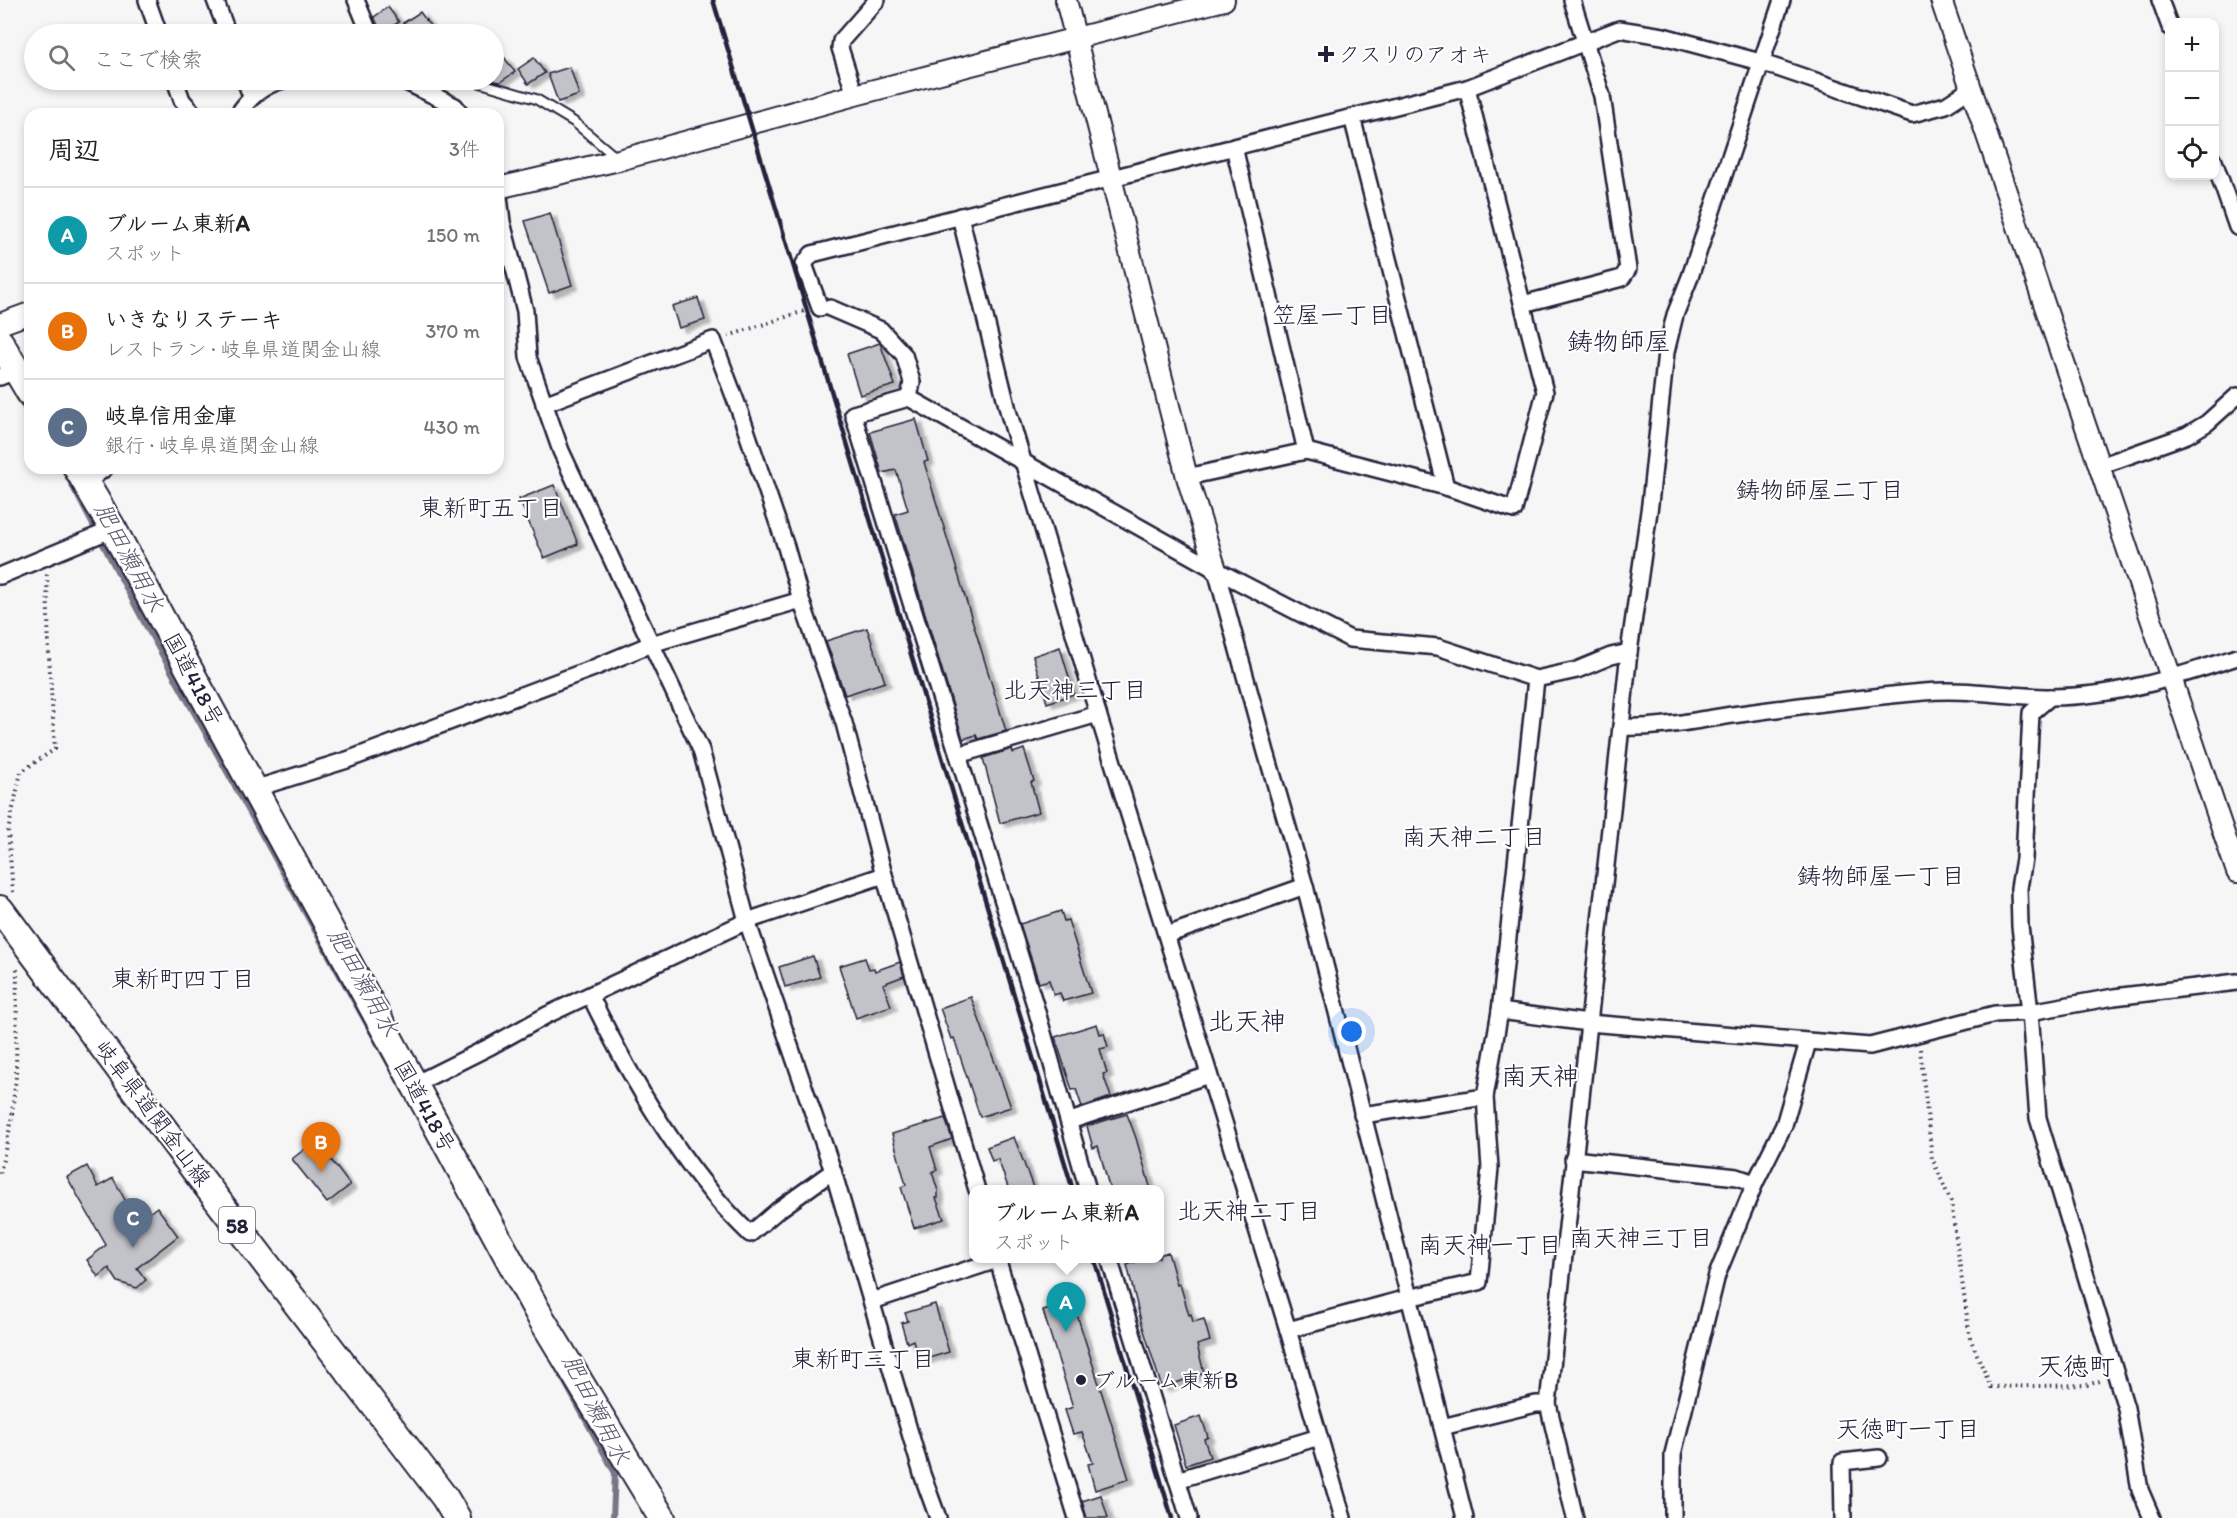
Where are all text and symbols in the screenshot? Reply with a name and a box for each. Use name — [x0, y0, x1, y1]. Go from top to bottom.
map controls — [2165, 18, 2219, 180]
button: + — [2165, 18, 2219, 72]
search box — [24, 24, 504, 90]
icon: search — [45, 41, 78, 74]
place label: クスリのアオキ — [1338, 41, 1492, 68]
text: ここで検索 — [93, 46, 203, 73]
marker: クスリのアオキ — [1319, 47, 1333, 61]
button: − — [2165, 72, 2219, 126]
button: locate — [2165, 126, 2219, 180]
text: 周辺 — [48, 134, 100, 166]
text: 3件 — [449, 137, 480, 161]
text: ブルーム東新A — [105, 210, 250, 237]
text: A — [61, 223, 74, 247]
text: 150 m — [427, 223, 480, 247]
text: スポット — [105, 241, 185, 265]
district label: 笠屋一丁目 — [1272, 300, 1392, 329]
text: いきなりステーキ — [105, 306, 282, 333]
text: B — [61, 319, 74, 343]
text: 370 m — [426, 319, 480, 343]
district label: 鋳物師屋 — [1567, 325, 1671, 357]
text: レストラン · 岐阜県道関金山線 — [105, 337, 380, 361]
text: 岐阜信用金庫 — [105, 402, 237, 429]
text: C — [61, 415, 74, 439]
text: 430 m — [423, 415, 480, 439]
text: 銀行 · 岐阜県道関金山線 — [105, 433, 319, 457]
district label: 鋳物師屋二丁目 — [1736, 475, 1904, 504]
district label: 東新町五丁目 — [419, 493, 563, 522]
water label: 肥田瀬用水 — [89, 497, 171, 617]
street label: 国道418号 — [158, 628, 230, 730]
district label: 北天神三丁目 — [1003, 675, 1147, 704]
district label: 南天神二丁目 — [1402, 822, 1546, 851]
district label: 鋳物師屋一丁目 — [1797, 861, 1965, 890]
water label: 肥田瀬用水 — [322, 922, 406, 1042]
district label: 東新町四丁目 — [111, 964, 255, 993]
district label: 北天神 — [1208, 1005, 1286, 1037]
your location — [1337, 1017, 1366, 1046]
street label: 岐阜県道関金山線 — [89, 1035, 217, 1191]
street label: 国道418号 — [389, 1055, 461, 1157]
district label: 南天神 — [1501, 1060, 1579, 1092]
pin: B — [302, 1122, 340, 1172]
popup — [969, 1185, 1164, 1263]
district label: 北天神二丁目 — [1177, 1196, 1321, 1225]
pin: C — [114, 1198, 152, 1248]
text: ブルーム東新A — [994, 1199, 1139, 1226]
road number: 58 — [219, 1207, 255, 1243]
district label: 南天神三丁目 — [1569, 1223, 1713, 1252]
text: スポット — [994, 1230, 1074, 1254]
district label: 南天神一丁目 — [1418, 1230, 1562, 1259]
pin: A — [1046, 1282, 1086, 1332]
district label: 東新町三丁目 — [791, 1344, 935, 1373]
water label: 肥田瀬用水 — [557, 1349, 637, 1469]
district label: 天徳町 — [2037, 1350, 2115, 1382]
place label: ブルーム東新B — [1093, 1367, 1238, 1394]
marker: ブルーム東新B — [1074, 1373, 1088, 1387]
district label: 天徳町一丁目 — [1836, 1414, 1980, 1443]

